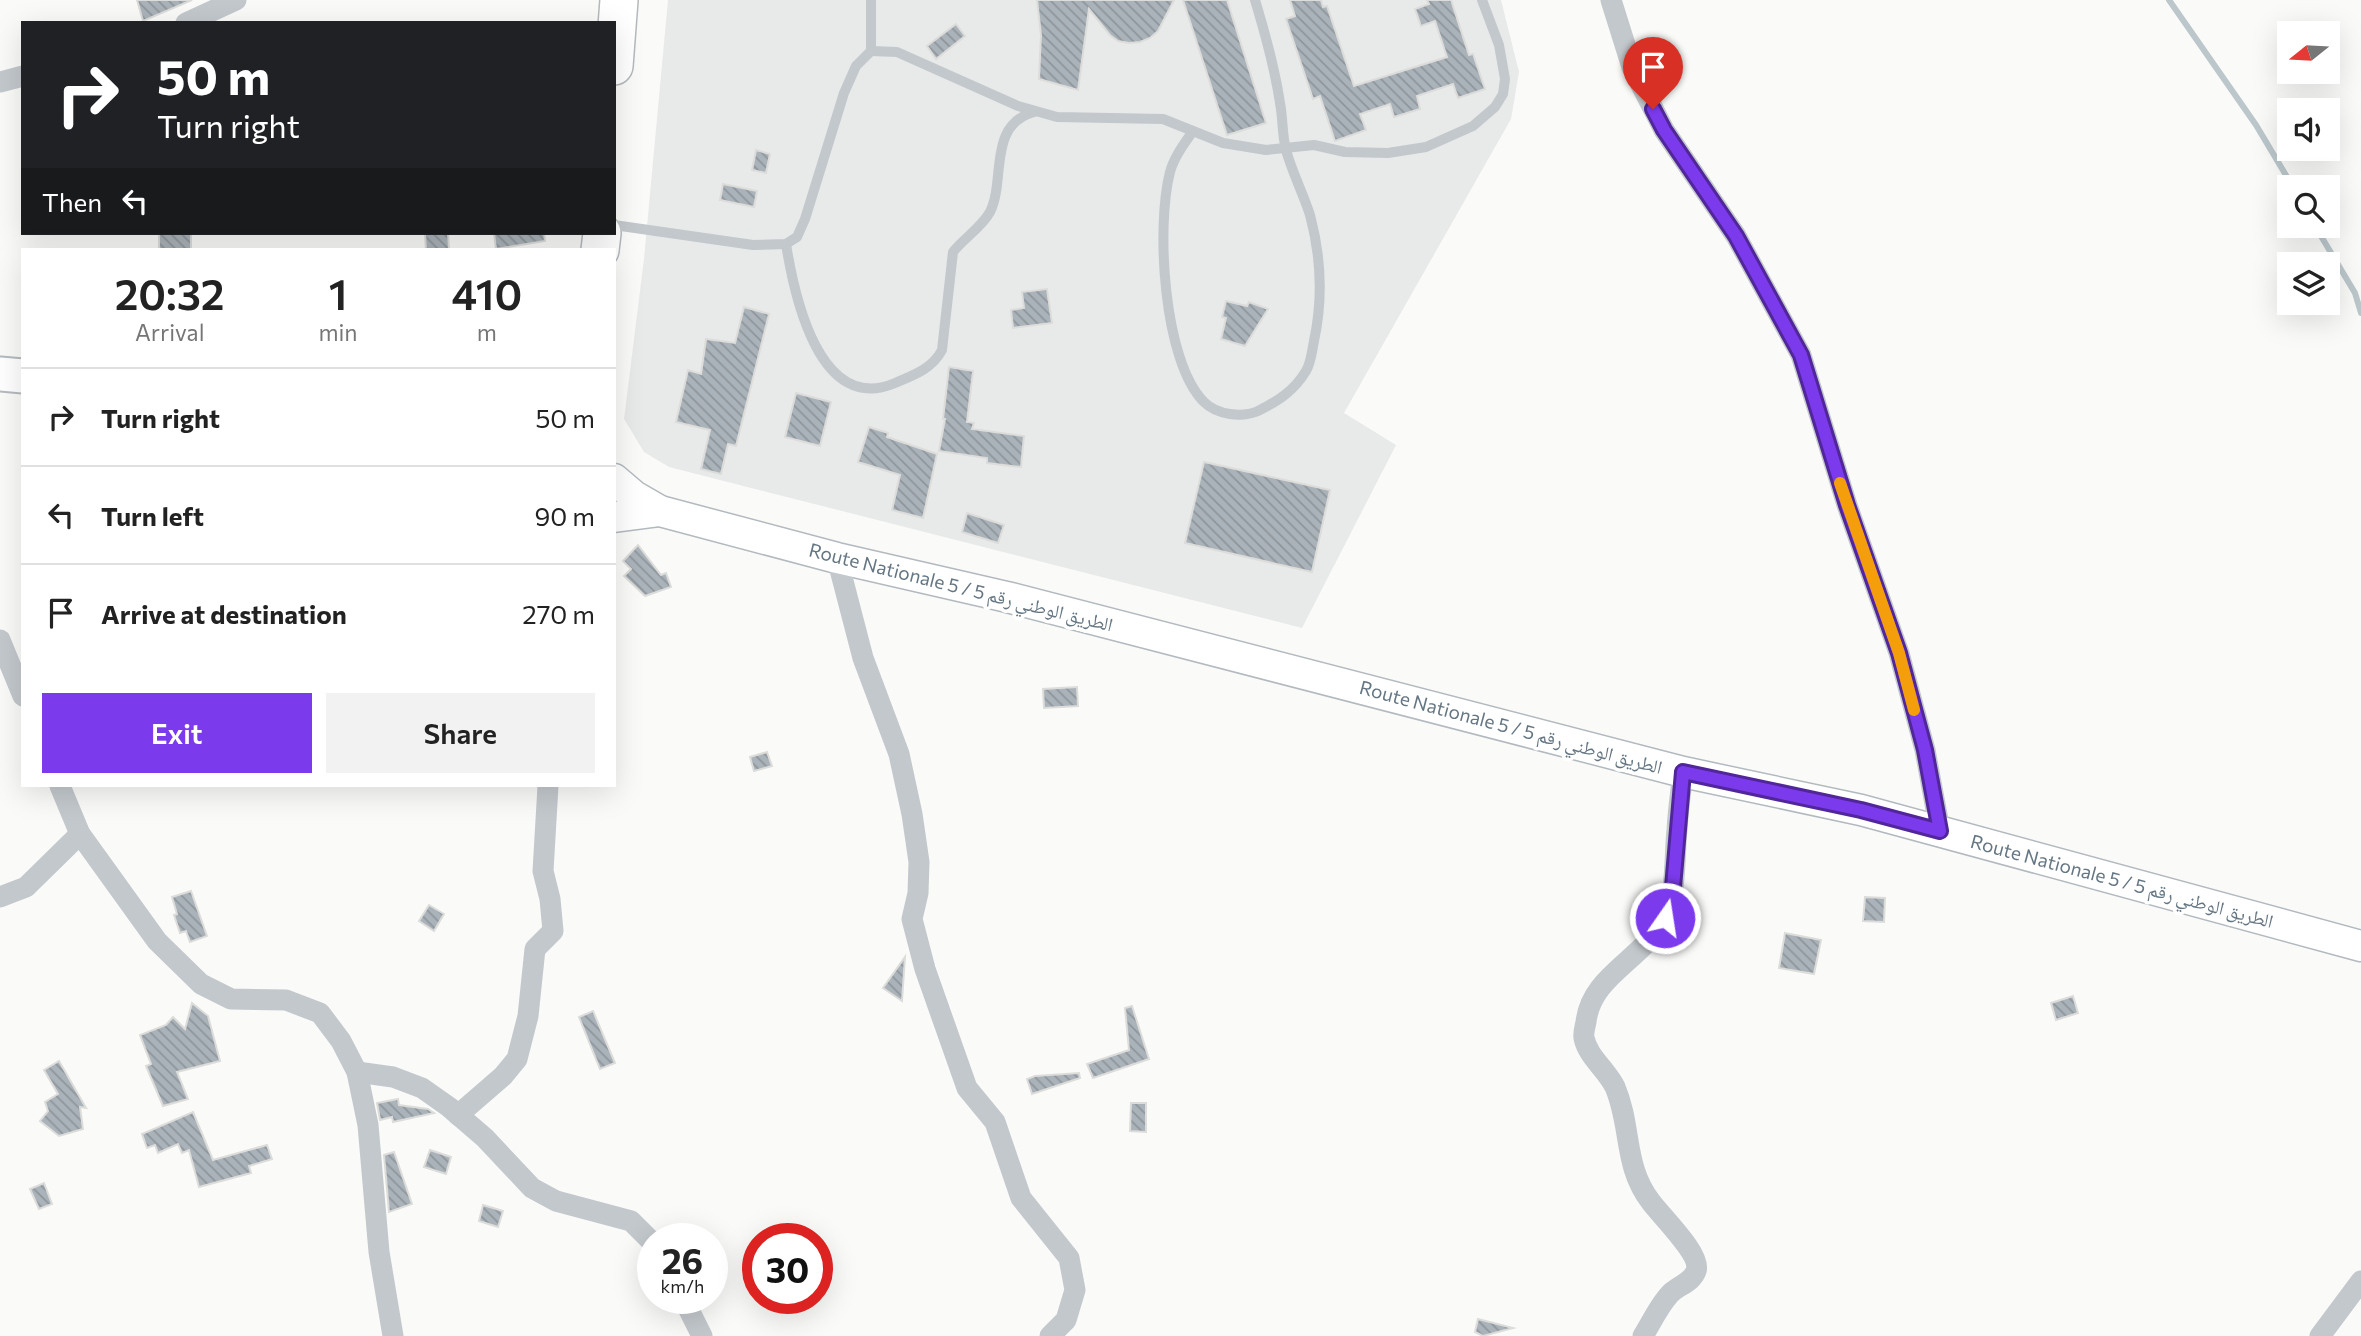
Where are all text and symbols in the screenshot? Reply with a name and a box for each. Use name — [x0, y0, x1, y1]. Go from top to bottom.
north arrow — [2277, 21, 2340, 84]
map controls — [2277, 21, 2340, 315]
pin — [1623, 37, 1683, 109]
text: 50 m — [157, 45, 270, 105]
icon: arrive — [1634, 48, 1672, 86]
icon: right — [42, 49, 133, 140]
button: sound — [2277, 98, 2340, 161]
text: Turn right — [157, 105, 300, 145]
button: search — [2277, 175, 2340, 238]
icon: left — [116, 182, 154, 220]
text: Then — [42, 186, 102, 217]
button: layers — [2277, 252, 2340, 315]
text: 20:32 — [115, 267, 225, 319]
text: 1 — [329, 267, 347, 319]
text: 410 — [451, 267, 522, 319]
text: Arrival — [135, 318, 205, 346]
text: min — [318, 318, 358, 346]
text: m — [477, 318, 497, 346]
icon: right — [42, 398, 80, 436]
text: Turn right — [101, 402, 220, 433]
text: 50 m — [535, 402, 595, 433]
icon: left — [42, 496, 80, 534]
text: Turn left — [101, 500, 204, 531]
text: 90 m — [535, 500, 595, 531]
street label: Route Nationale 5 / الطريق الوطني رقم 5 — [806, 538, 1115, 640]
icon: arrive — [42, 594, 80, 632]
text: Arrive at destination — [101, 598, 347, 629]
text: 270 m — [522, 598, 595, 629]
street label: Route Nationale 5 / الطريق الوطني رقم 5 — [1356, 675, 1665, 783]
button: Exit — [42, 693, 312, 773]
button: Share — [326, 693, 595, 773]
street label: Route Nationale 5 / الطريق الوطني رقم 5 — [1967, 829, 2276, 937]
position arrow — [1628, 881, 1702, 955]
speed limit sign: 30 — [742, 1223, 833, 1314]
text: 26 — [662, 1238, 703, 1281]
text: km/h — [661, 1275, 704, 1297]

